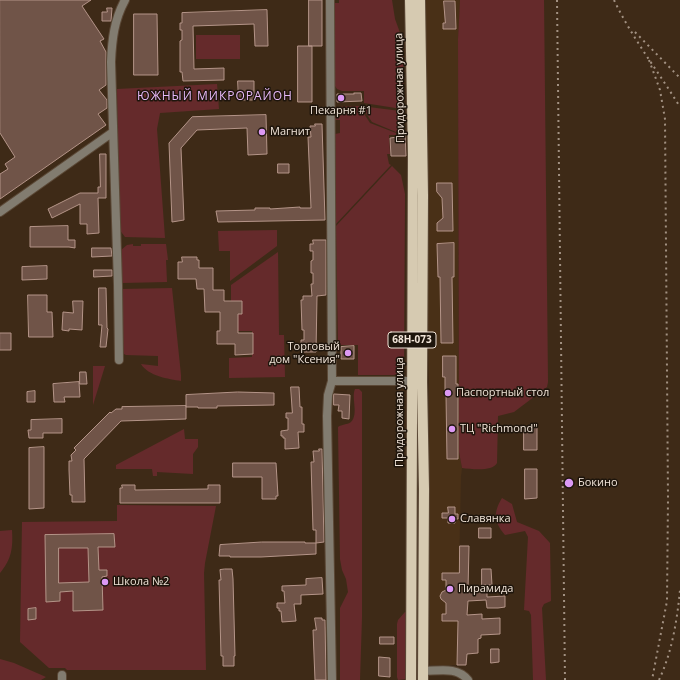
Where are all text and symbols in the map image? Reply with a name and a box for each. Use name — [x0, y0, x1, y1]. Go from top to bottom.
street label: Придорожная улица — [392, 33, 408, 143]
district label: ЮЖНЫЙ МИКРОРАЙОН — [137, 90, 293, 104]
marker: Пекарня #1 — [336, 93, 346, 103]
place label: Пекарня #1 — [310, 104, 372, 118]
place label: Магнит — [270, 125, 310, 139]
marker: Магнит — [257, 127, 267, 137]
road number: 68Н-073 — [388, 332, 436, 348]
place label: Торговый дом "Ксения" — [269, 340, 340, 366]
marker: Торговый дом "Ксения" — [343, 348, 353, 358]
street label: Придорожная улица — [393, 357, 407, 467]
place label: Паспортный стол — [456, 386, 549, 400]
marker: Паспортный стол — [443, 388, 453, 398]
place label: ТЦ "Richmond" — [460, 422, 538, 436]
marker: ТЦ "Richmond" — [447, 424, 457, 434]
place label: Бокино — [578, 476, 618, 490]
marker: Бокино — [563, 477, 575, 489]
place label: Славянка — [460, 512, 510, 526]
marker: Славянка — [447, 514, 457, 524]
place label: Школа №2 — [113, 575, 169, 589]
marker: Школа №2 — [100, 577, 110, 587]
place label: Пирамида — [458, 582, 513, 596]
marker: Пирамида — [445, 584, 455, 594]

